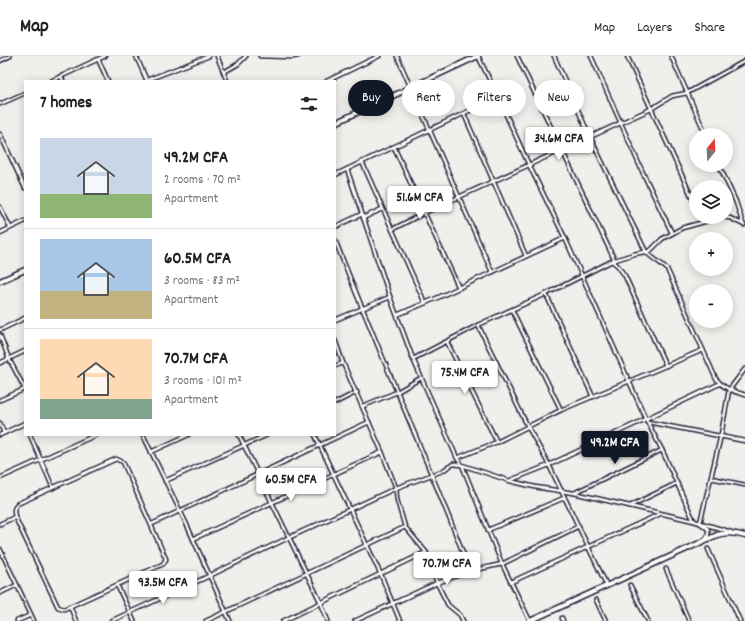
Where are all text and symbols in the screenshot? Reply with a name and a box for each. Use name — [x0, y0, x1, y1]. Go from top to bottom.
text: Map — [20, 14, 49, 41]
text: Map — [594, 18, 615, 38]
text: Layers — [637, 18, 672, 38]
text: Share — [694, 18, 725, 38]
chip: Buy — [348, 80, 394, 116]
chip: Rent — [402, 80, 455, 116]
chip: Filters — [463, 80, 526, 116]
chip: New — [534, 80, 584, 116]
text: 7 homes — [40, 92, 92, 116]
icon: filters — [298, 93, 320, 115]
pin: 34.6M CFA — [513, 127, 605, 161]
north arrow — [689, 128, 733, 172]
map controls — [689, 128, 733, 328]
text: 34.6M CFA — [534, 130, 584, 149]
text: 49.2M CFA — [164, 147, 228, 171]
icon: home — [72, 154, 120, 202]
text: 2 rooms · 70 m² — [164, 171, 241, 190]
button: layers — [689, 180, 733, 224]
pin: 51.6M CFA — [374, 186, 466, 220]
text: 51.6M CFA — [396, 189, 444, 208]
text: Apartment — [164, 190, 218, 209]
button: + — [689, 232, 733, 276]
text: 60.5M CFA — [164, 248, 231, 272]
icon: home — [72, 255, 120, 303]
text: 3 rooms · 83 m² — [164, 272, 240, 291]
button: − — [689, 284, 733, 328]
text: Apartment — [164, 291, 218, 310]
text: 70.7M CFA — [164, 348, 228, 372]
icon: home — [72, 355, 120, 403]
pin: 75.4M CFA — [419, 361, 511, 395]
text: 75.4M CFA — [441, 364, 489, 383]
text: 3 rooms · 101 m² — [164, 372, 242, 391]
text: Apartment — [164, 391, 218, 410]
pin: 49.2M CFA — [569, 431, 661, 465]
text: 49.2M CFA — [590, 434, 640, 453]
pin: 60.5M CFA — [245, 468, 337, 502]
text: 60.5M CFA — [265, 471, 317, 490]
pin: 70.7M CFA — [401, 552, 493, 586]
text: 70.7M CFA — [422, 555, 472, 574]
pin: 93.5M CFA — [117, 571, 209, 605]
text: 93.5M CFA — [138, 574, 188, 593]

